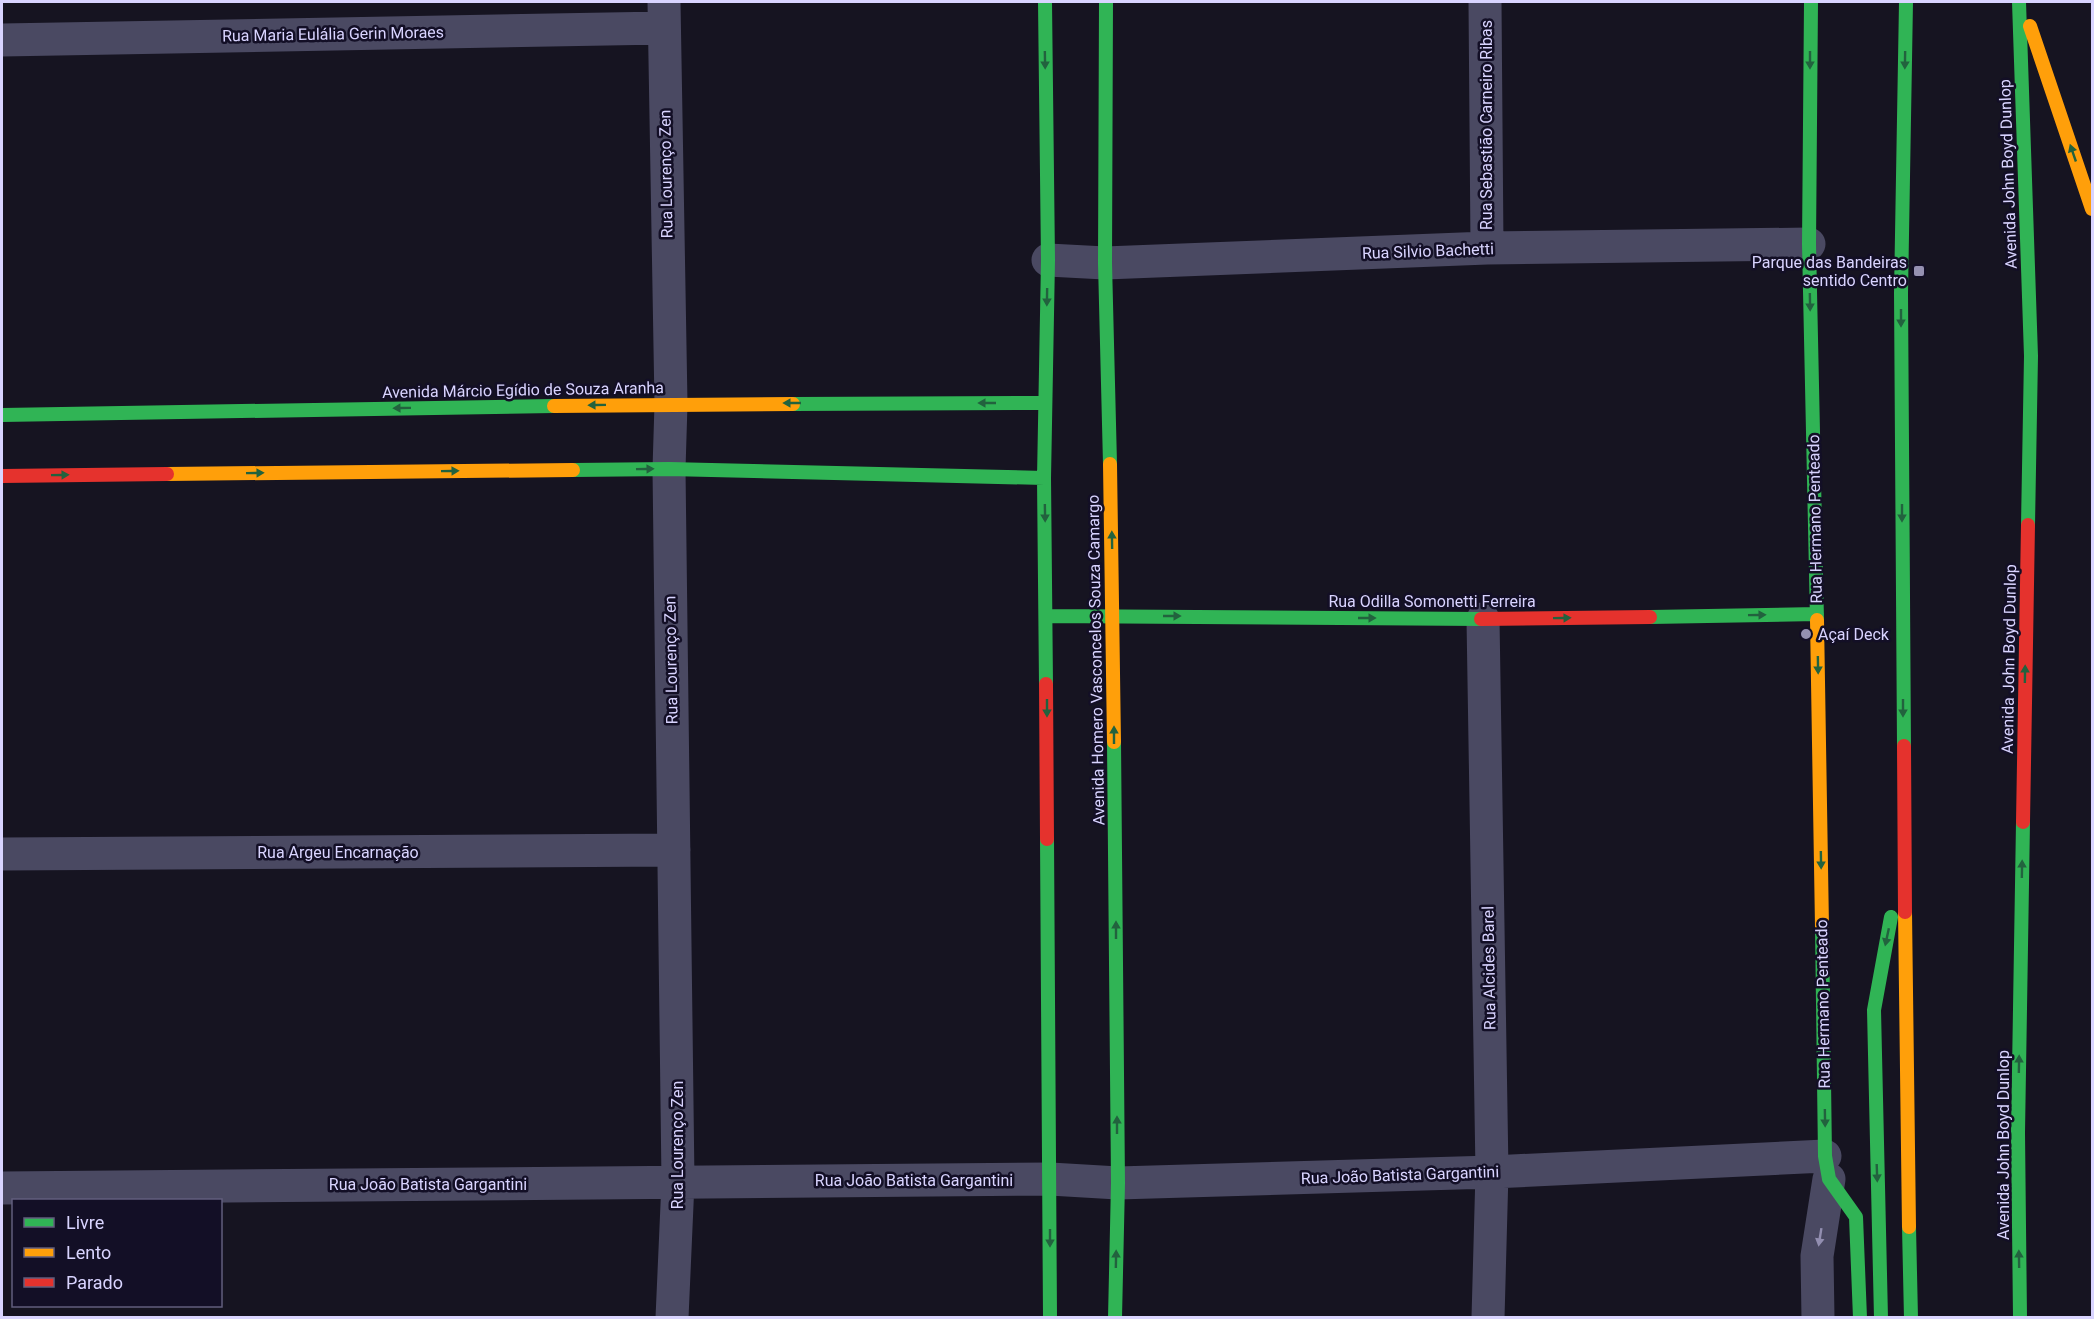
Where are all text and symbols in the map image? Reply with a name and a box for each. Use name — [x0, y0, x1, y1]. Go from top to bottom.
street label: Rua Sebastião Carneiro Ribas — [1477, 20, 1496, 230]
street label: Rua Maria Eulália Gerin Moraes — [222, 23, 444, 45]
one-way arrow — [1041, 50, 1050, 69]
one-way arrow — [1805, 50, 1815, 69]
one-way arrow — [1900, 50, 1910, 69]
street label: Avenida John Boyd Dunlop — [1995, 79, 2021, 269]
street label: Rua Lourenço Zen — [655, 109, 677, 239]
one-way arrow — [2068, 144, 2078, 162]
street label: Rua Silvio Bachetti — [1362, 239, 1494, 263]
place label: Parque das Bandeiras sentido Centro — [1752, 253, 1907, 290]
marker: Parque das Bandeiras sentido Centro — [1912, 264, 1926, 278]
one-way arrow — [1043, 287, 1052, 306]
one-way arrow — [1806, 293, 1815, 312]
one-way arrow — [1896, 308, 1906, 327]
street label: Avenida Márcio Egídio de Souza Aranha — [382, 378, 664, 402]
one-way arrow — [782, 398, 801, 408]
one-way arrow — [977, 398, 996, 408]
one-way arrow — [587, 400, 606, 410]
one-way arrow — [392, 404, 411, 413]
street label: Rua Hermano Penteado — [1804, 434, 1826, 604]
one-way arrow — [635, 464, 654, 474]
one-way arrow — [440, 466, 459, 476]
one-way arrow — [245, 468, 264, 478]
one-way arrow — [50, 470, 69, 480]
street label: Avenida Homero Vasconcelos Souza Camargo — [1084, 495, 1108, 825]
one-way arrow — [1040, 503, 1050, 522]
one-way arrow — [1897, 503, 1907, 522]
one-way arrow — [1107, 530, 1116, 549]
street label: Avenida John Boyd Dunlop — [1998, 564, 2020, 754]
street label: Rua Odilla Somonetti Ferreira — [1328, 592, 1536, 611]
street label: Rua Lourenço Zen — [660, 595, 682, 725]
one-way arrow — [1747, 610, 1766, 619]
one-way arrow — [1162, 611, 1181, 621]
one-way arrow — [1357, 613, 1376, 623]
one-way arrow — [1552, 613, 1571, 622]
place label: Açaí Deck — [1818, 625, 1890, 644]
marker: Açaí Deck — [1799, 627, 1813, 641]
one-way arrow — [1813, 656, 1823, 675]
one-way arrow — [2021, 665, 2030, 684]
one-way arrow — [1042, 698, 1052, 717]
one-way arrow — [1899, 698, 1908, 717]
one-way arrow — [1109, 725, 1119, 744]
street label: Rua Argeu Encarnação — [257, 843, 419, 862]
one-way arrow — [1816, 850, 1826, 869]
one-way arrow — [2017, 860, 2027, 879]
street label: Rua Alcides Barel — [1478, 906, 1500, 1030]
street label: Rua Hermano Penteado — [1812, 919, 1834, 1089]
one-way arrow — [1111, 920, 1121, 939]
one-way arrow — [1881, 928, 1891, 946]
street label: Avenida John Boyd Dunlop — [1994, 1050, 2013, 1240]
one-way arrow — [2014, 1055, 2024, 1074]
street label: Rua Lourenço Zen — [668, 1081, 687, 1209]
one-way arrow — [1820, 1108, 1830, 1127]
one-way arrow — [1112, 1115, 1122, 1134]
street label: Rua João Batista Gargantini — [1301, 1162, 1499, 1188]
one-way arrow — [1872, 1163, 1881, 1182]
street label: Rua João Batista Gargantini — [815, 1171, 1013, 1190]
street label: Rua João Batista Gargantini — [329, 1175, 527, 1194]
legend — [12, 1199, 222, 1307]
text: Livre — [66, 1212, 104, 1233]
one-way arrow — [1045, 1228, 1055, 1247]
one-way arrow — [1816, 1228, 1825, 1247]
text: Lento — [66, 1242, 111, 1263]
one-way arrow — [1111, 1250, 1121, 1269]
one-way arrow — [2014, 1250, 2024, 1269]
text: Parado — [66, 1272, 123, 1293]

